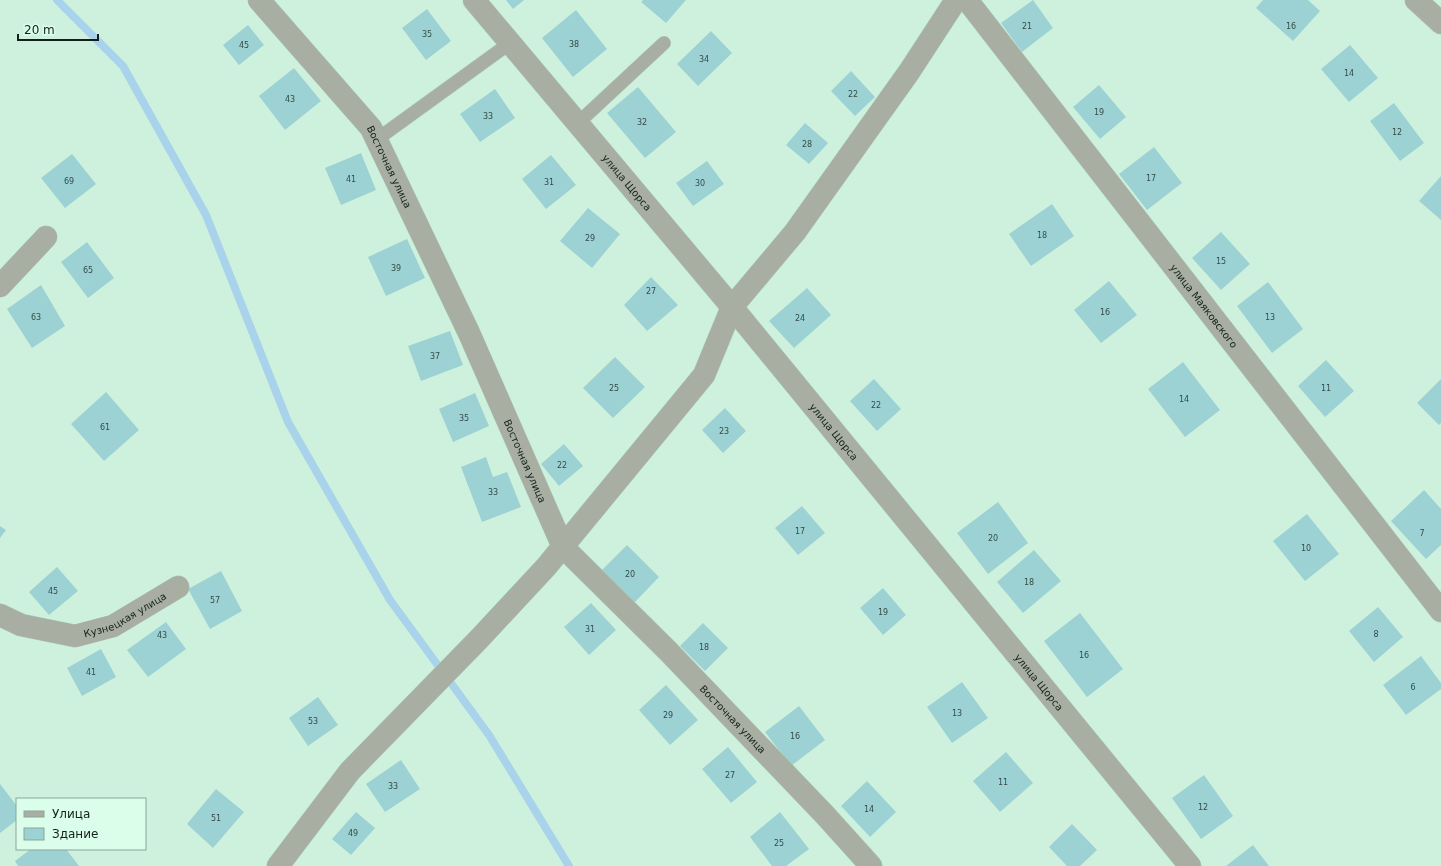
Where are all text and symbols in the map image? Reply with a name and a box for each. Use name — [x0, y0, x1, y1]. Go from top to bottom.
scale bar — [18, 16, 98, 42]
house number: 21 — [1022, 22, 1032, 31]
house number: 16 — [1286, 22, 1296, 31]
text: 20 m — [24, 23, 55, 37]
house number: 35 — [422, 30, 432, 39]
house number: 38 — [569, 40, 579, 49]
house number: 45 — [239, 41, 249, 50]
house number: 34 — [699, 55, 709, 64]
house number: 14 — [1344, 69, 1354, 78]
house number: 22 — [848, 90, 858, 99]
house number: 43 — [285, 95, 295, 104]
house number: 19 — [1094, 108, 1104, 117]
house number: 33 — [483, 112, 493, 121]
house number: 32 — [637, 118, 647, 127]
street label: Восточная улица — [365, 124, 413, 210]
house number: 12 — [1392, 128, 1402, 137]
house number: 28 — [802, 140, 812, 149]
street label: улица Щорса — [600, 152, 653, 213]
house number: 17 — [1146, 174, 1156, 183]
house number: 41 — [346, 175, 356, 184]
house number: 69 — [64, 177, 74, 186]
house number: 31 — [544, 178, 554, 187]
house number: 30 — [695, 179, 705, 188]
house number: 18 — [1037, 231, 1047, 240]
house number: 29 — [585, 234, 595, 243]
house number: 15 — [1216, 257, 1226, 266]
street label: улица Маяковского — [1168, 262, 1240, 350]
house number: 39 — [391, 264, 401, 273]
house number: 65 — [83, 266, 93, 275]
house number: 27 — [646, 287, 656, 296]
house number: 16 — [1100, 308, 1110, 317]
house number: 63 — [31, 313, 41, 322]
house number: 13 — [1265, 313, 1275, 322]
house number: 24 — [795, 314, 805, 323]
house number: 37 — [430, 352, 440, 361]
house number: 25 — [609, 384, 619, 393]
house number: 11 — [1321, 384, 1331, 393]
house number: 14 — [1179, 395, 1189, 404]
street label: улица Щорса — [807, 401, 860, 462]
house number: 22 — [871, 401, 881, 410]
house number: 35 — [459, 414, 469, 423]
street label: Восточная улица — [502, 418, 548, 505]
house number: 61 — [100, 423, 110, 432]
house number: 23 — [719, 427, 729, 436]
house number: 22 — [557, 461, 567, 470]
house number: 33 — [488, 488, 498, 497]
house number: 17 — [795, 527, 805, 536]
house number: 7 — [1419, 529, 1425, 538]
house number: 20 — [988, 534, 998, 543]
house number: 10 — [1301, 544, 1311, 553]
house number: 20 — [625, 570, 635, 579]
house number: 18 — [1024, 578, 1034, 587]
house number: 45 — [48, 587, 58, 596]
street label: Кузнецкая улица — [83, 590, 168, 639]
house number: 57 — [210, 596, 220, 605]
house number: 19 — [878, 608, 888, 617]
house number: 31 — [585, 625, 595, 634]
house number: 8 — [1373, 630, 1379, 639]
house number: 43 — [157, 631, 167, 640]
house number: 18 — [699, 643, 709, 652]
house number: 16 — [1079, 651, 1089, 660]
street label: улица Щорса — [1013, 652, 1065, 713]
house number: 41 — [86, 668, 96, 677]
street label: Восточная улица — [698, 683, 768, 756]
house number: 6 — [1410, 683, 1416, 692]
house number: 13 — [952, 709, 962, 718]
house number: 29 — [663, 711, 673, 720]
house number: 53 — [308, 717, 318, 726]
house number: 16 — [790, 732, 800, 741]
house number: 27 — [725, 771, 735, 780]
house number: 11 — [998, 778, 1008, 787]
house number: 33 — [388, 782, 398, 791]
legend — [16, 798, 146, 850]
house number: 12 — [1198, 803, 1208, 812]
house number: 14 — [864, 805, 874, 814]
text: Улица — [52, 807, 90, 821]
house number: 51 — [211, 814, 221, 823]
text: Здание — [52, 827, 98, 841]
house number: 49 — [348, 829, 358, 838]
house number: 25 — [774, 839, 784, 848]

